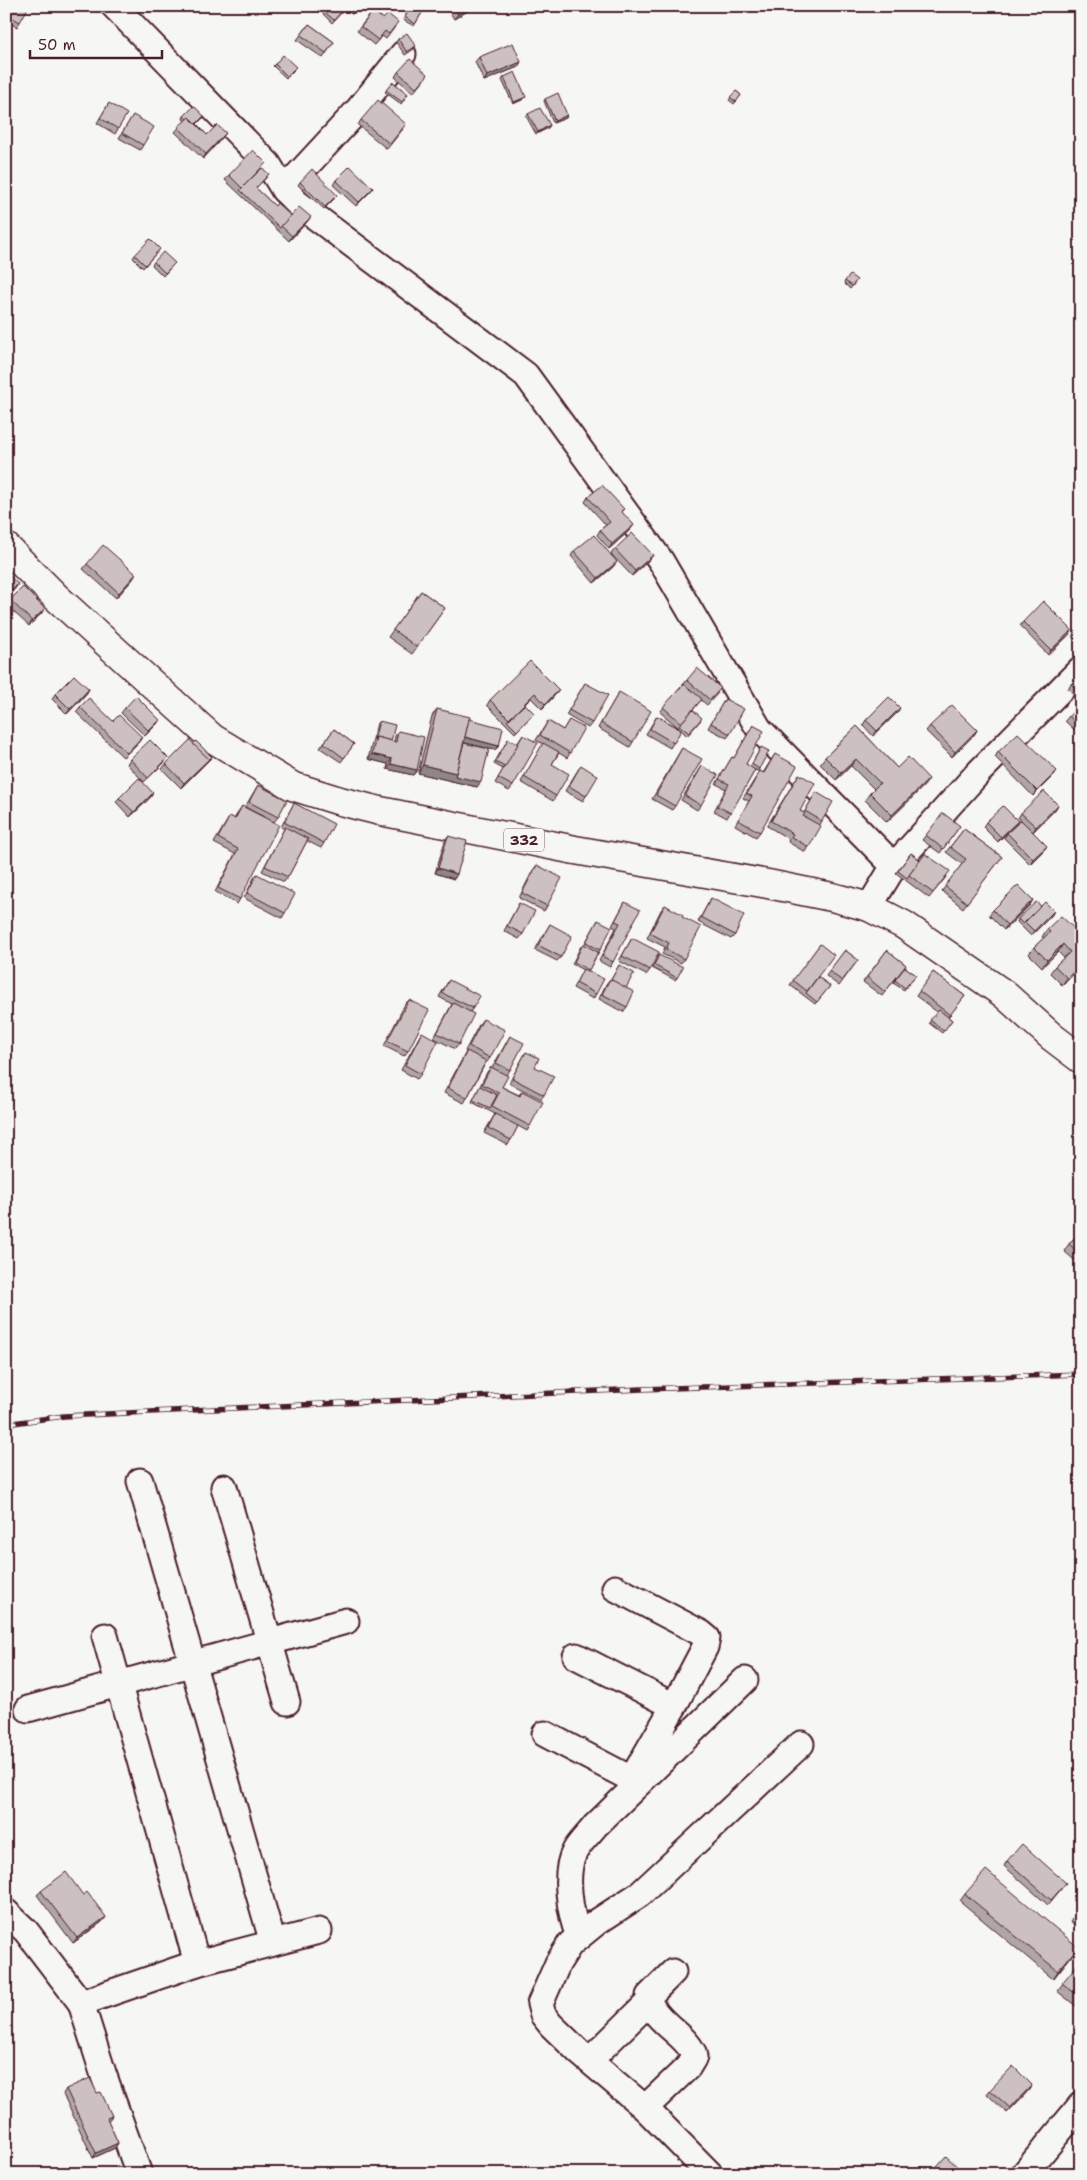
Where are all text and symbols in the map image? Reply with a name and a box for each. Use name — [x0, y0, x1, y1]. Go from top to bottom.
scale bar — [30, 28, 162, 60]
text: 50 m — [38, 35, 76, 55]
road number: 332 — [504, 828, 544, 852]

